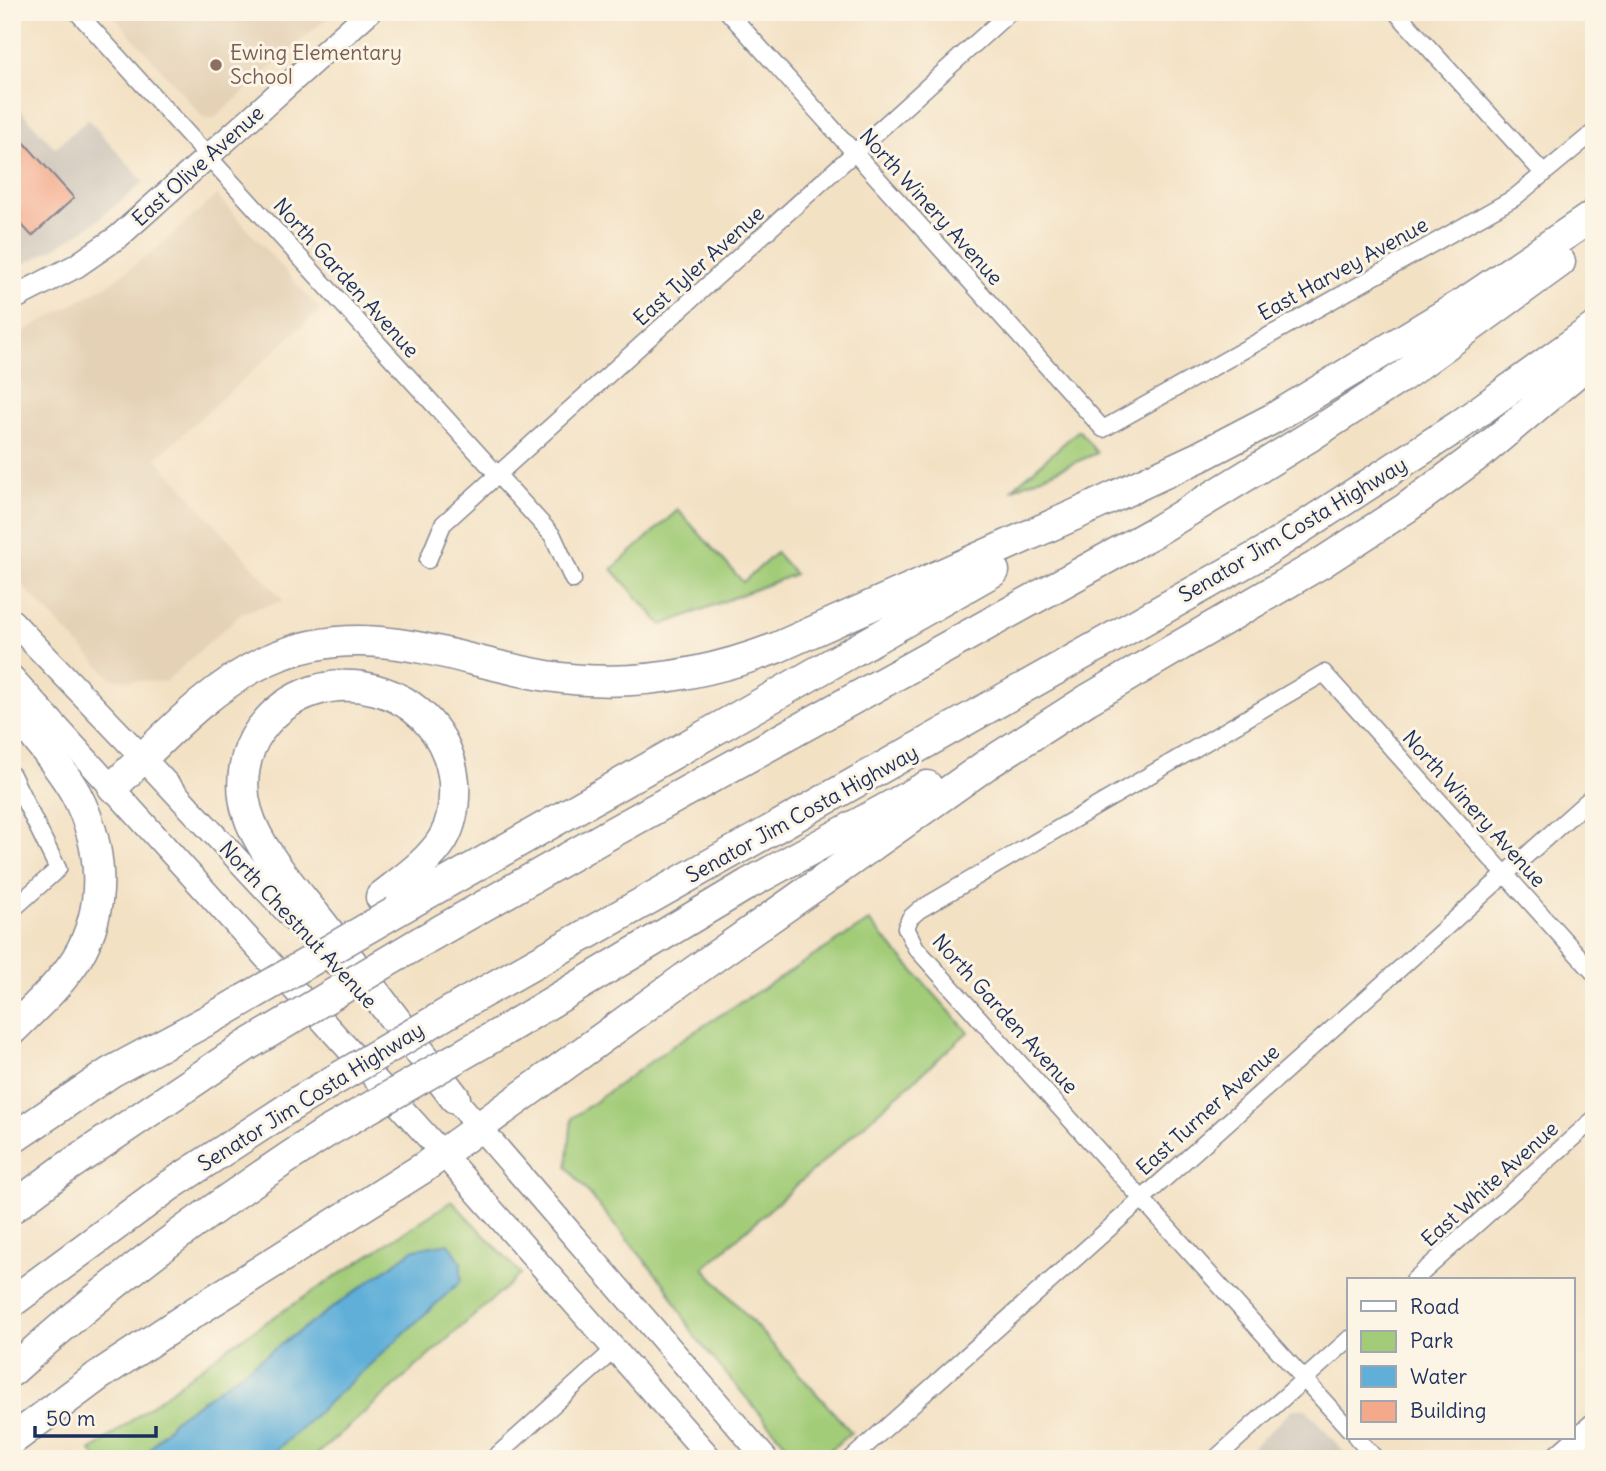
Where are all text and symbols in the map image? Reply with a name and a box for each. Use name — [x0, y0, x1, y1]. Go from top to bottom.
place label: Ewing Elementary School — [230, 39, 402, 90]
marker: Ewing Elementary School — [208, 57, 224, 73]
street label: East Olive Avenue — [126, 99, 269, 232]
street label: North Winery Avenue — [854, 123, 1009, 291]
street label: North Garden Avenue — [268, 192, 425, 363]
street label: East Tyler Avenue — [628, 200, 770, 332]
street label: East Harvey Avenue — [1253, 211, 1432, 326]
street label: Senator Jim Costa Highway — [1174, 451, 1412, 608]
street label: North Winery Avenue — [1397, 725, 1552, 893]
street label: Senator Jim Costa Highway — [681, 738, 923, 889]
street label: North Chestnut Avenue — [214, 835, 383, 1014]
street label: North Garden Avenue — [927, 928, 1084, 1099]
street label: Senator Jim Costa Highway — [193, 1016, 429, 1177]
street label: East Turner Avenue — [1130, 1038, 1285, 1181]
street label: East White Avenue — [1416, 1115, 1564, 1252]
legend — [1347, 1278, 1574, 1440]
text: Road — [1410, 1293, 1459, 1320]
text: Park — [1410, 1327, 1453, 1354]
text: Water — [1410, 1363, 1468, 1390]
scale bar — [35, 1394, 156, 1438]
text: Building — [1410, 1397, 1486, 1424]
text: 50 m — [46, 1405, 95, 1432]

